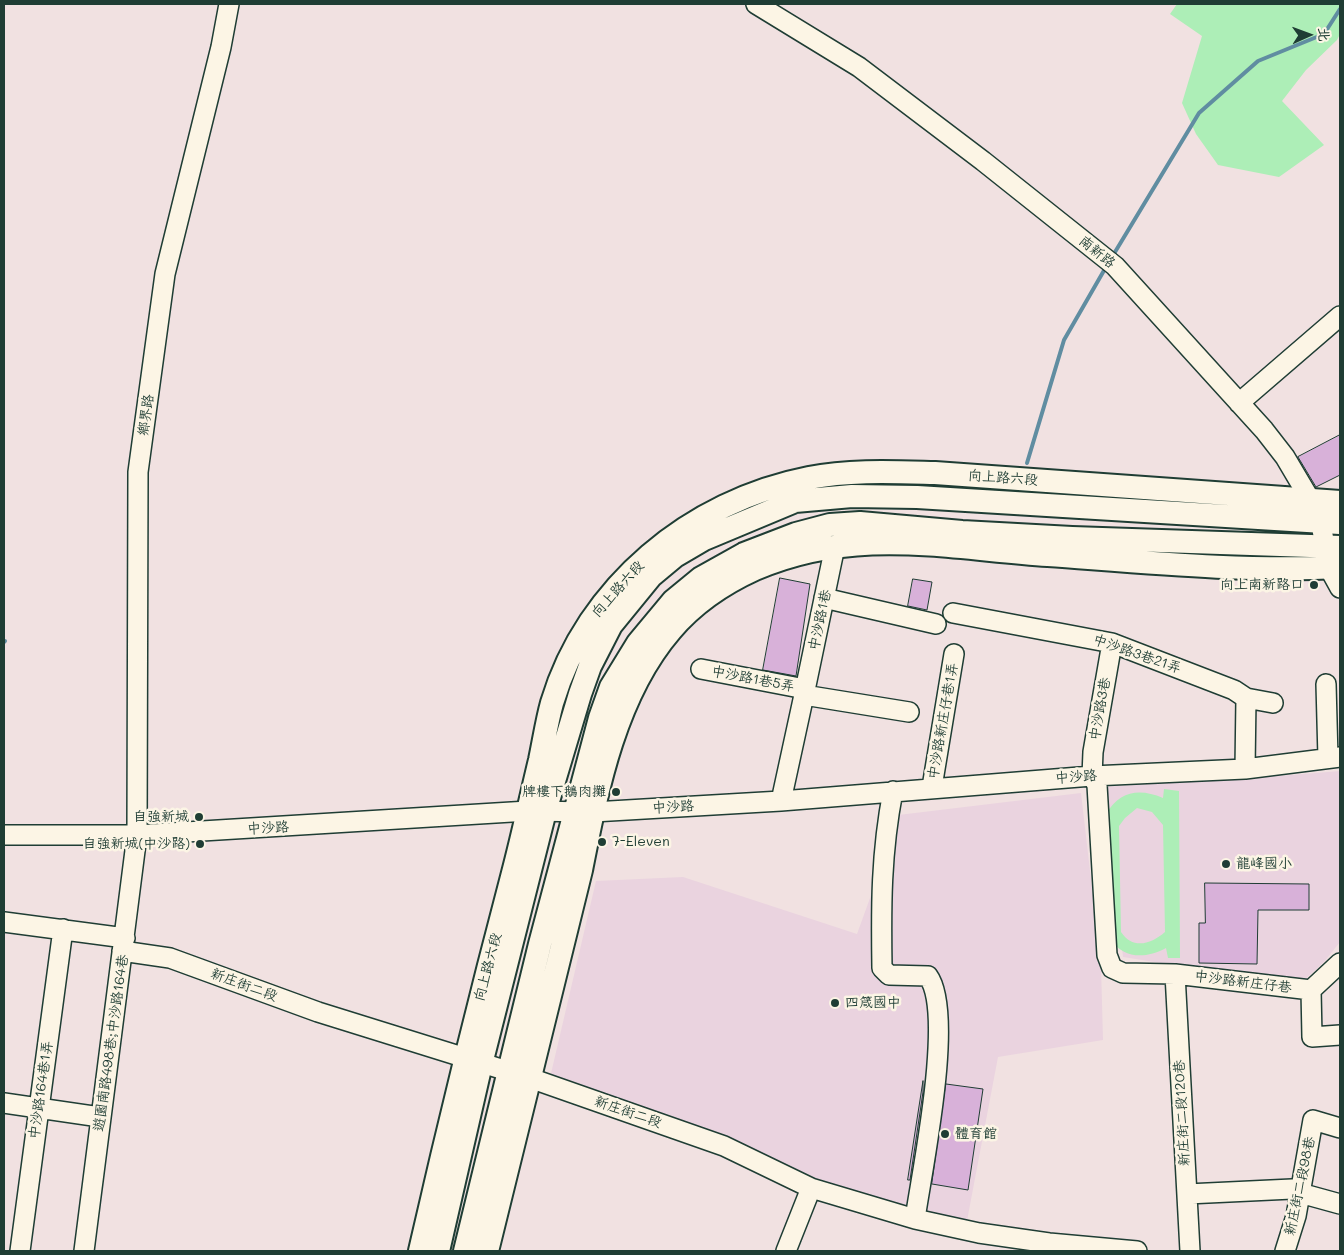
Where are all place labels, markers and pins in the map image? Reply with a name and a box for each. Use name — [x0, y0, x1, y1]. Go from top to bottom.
place label: 向上南新路口 — [1220, 577, 1304, 593]
marker: 向上南新路口 — [1308, 579, 1320, 591]
place label: 牌樓下鵝肉攤 — [522, 784, 606, 800]
marker: 牌樓下鵝肉攤 — [610, 786, 622, 798]
place label: 自強新城 — [133, 809, 189, 825]
marker: 自強新城 — [193, 811, 205, 823]
place label: 7-Eleven — [612, 834, 670, 850]
place label: 自強新城(中沙路) — [82, 836, 190, 852]
marker: 7-Eleven — [596, 836, 608, 848]
marker: 自強新城(中沙路) — [194, 838, 206, 850]
place label: 龍峰國小 — [1236, 856, 1292, 872]
marker: 龍峰國小 — [1220, 858, 1232, 870]
place label: 四箴國中 — [845, 995, 901, 1011]
marker: 四箴國中 — [829, 997, 841, 1009]
place label: 體育館 — [955, 1126, 997, 1142]
marker: 體育館 — [939, 1128, 951, 1140]

